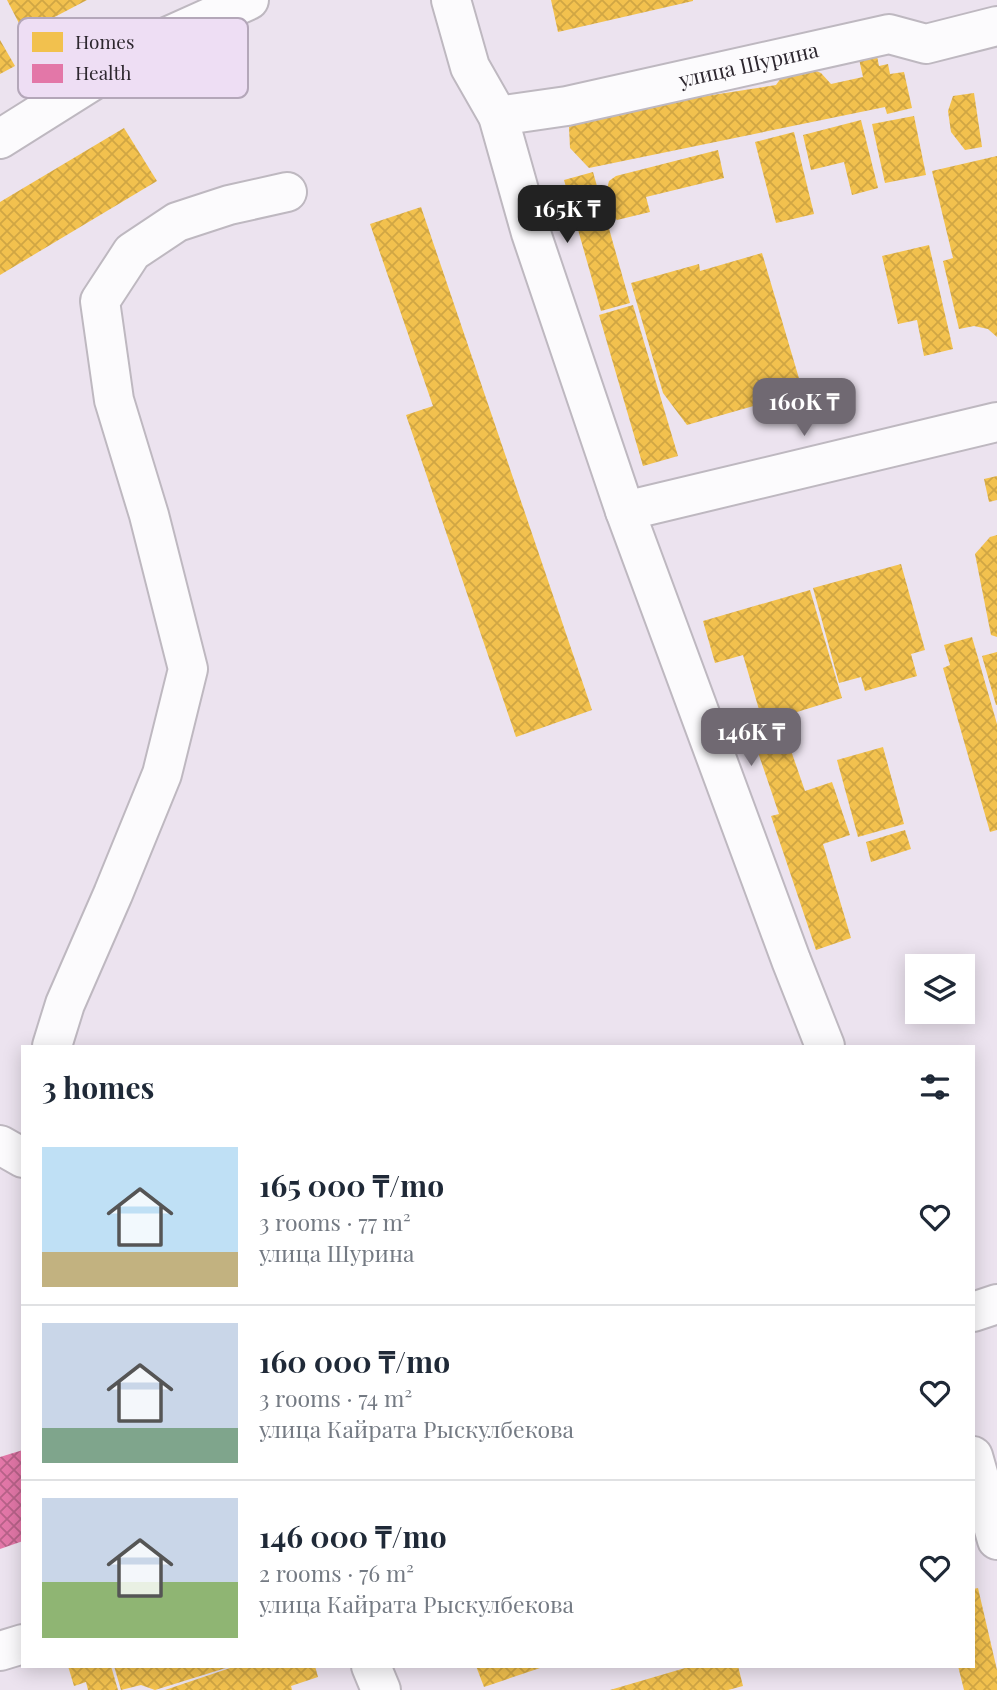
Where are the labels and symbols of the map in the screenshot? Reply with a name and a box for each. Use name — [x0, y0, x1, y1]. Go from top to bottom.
legend — [18, 18, 248, 98]
text: Homes — [75, 28, 134, 54]
street label: улица Шурина — [675, 34, 821, 93]
text: Health — [75, 59, 131, 85]
pin: 165K ₸ — [510, 186, 624, 245]
pin: 160K ₸ — [747, 378, 861, 438]
pin: 146K ₸ — [694, 708, 808, 768]

